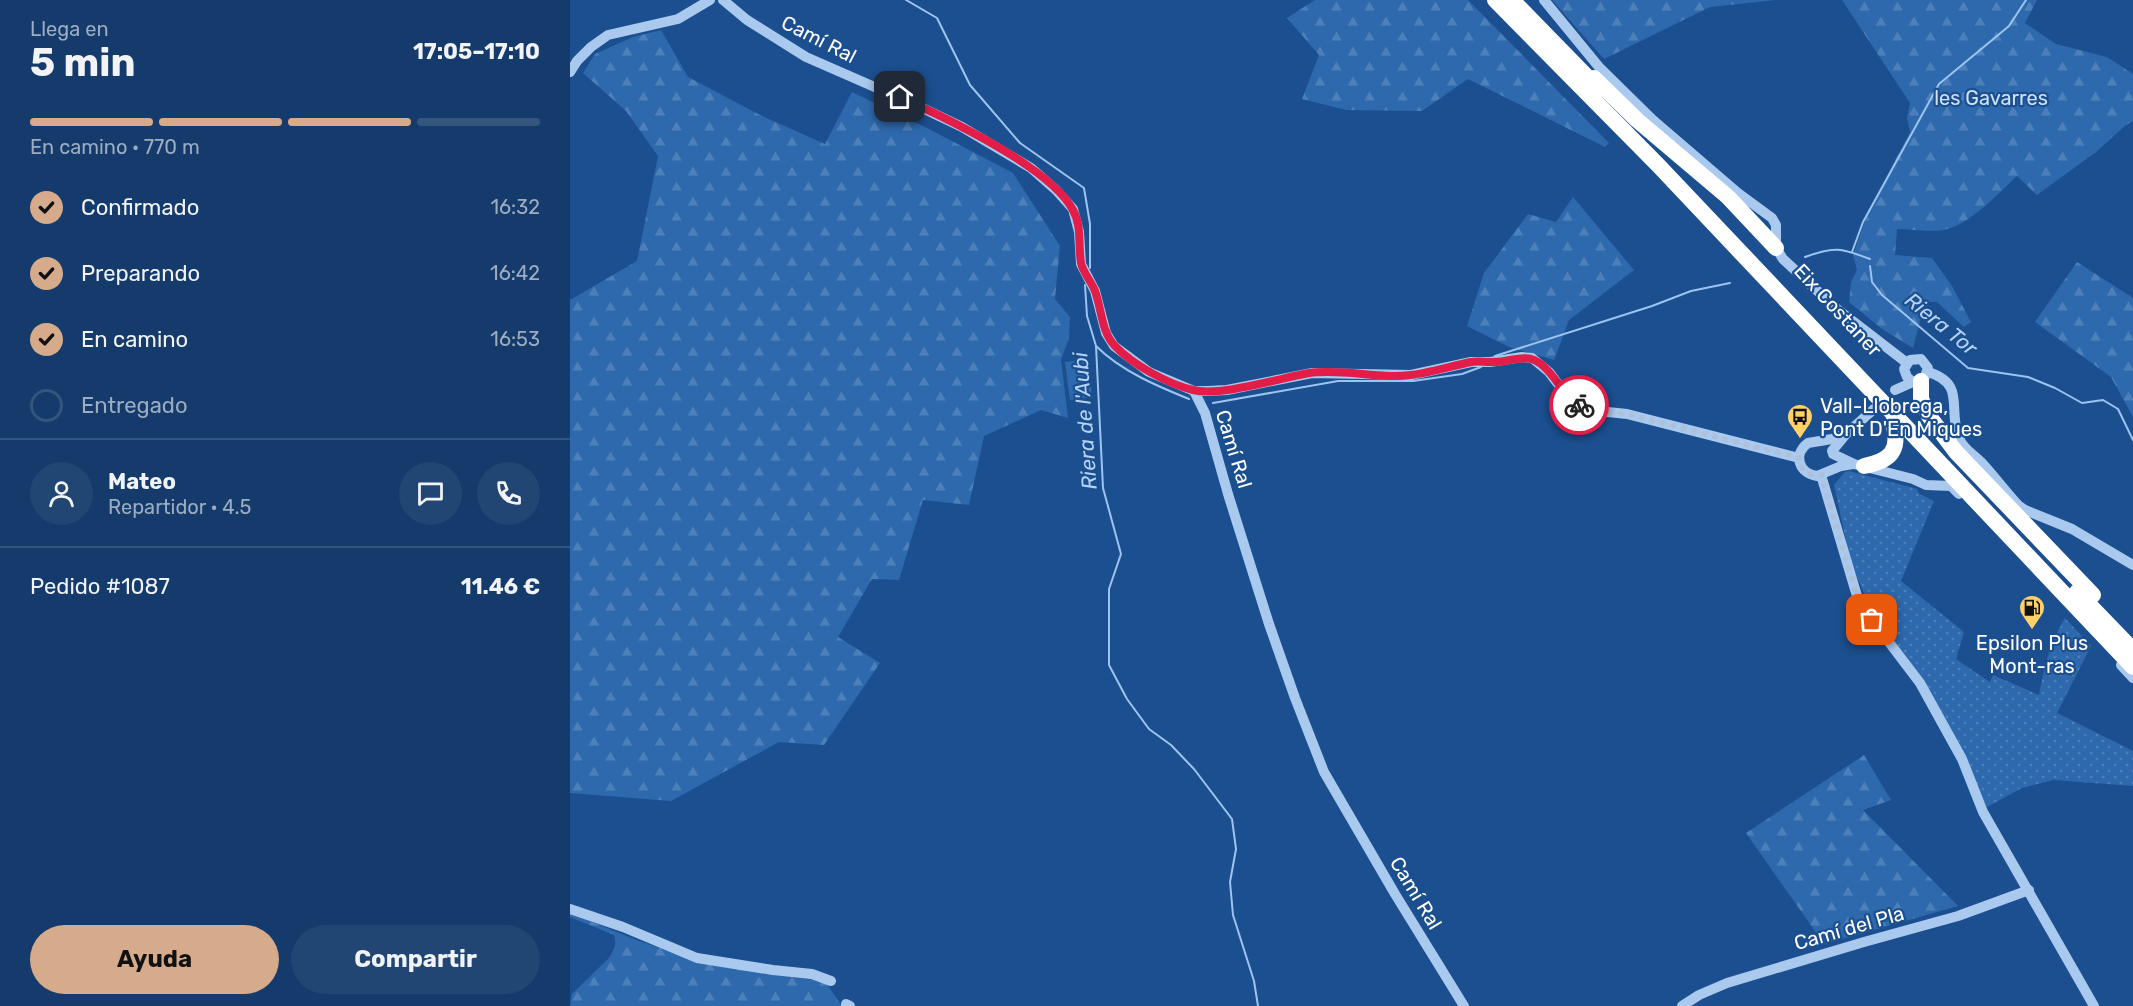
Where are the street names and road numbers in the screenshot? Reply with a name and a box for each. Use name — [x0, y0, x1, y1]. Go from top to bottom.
street label: Camí Ral — [778, 10, 860, 68]
street label: Eix Costaner — [1789, 259, 1887, 361]
street label: Camí Ral — [1211, 407, 1257, 491]
street label: Camí Ral — [1385, 852, 1447, 934]
street label: Camí del Pla — [1791, 901, 1907, 955]

